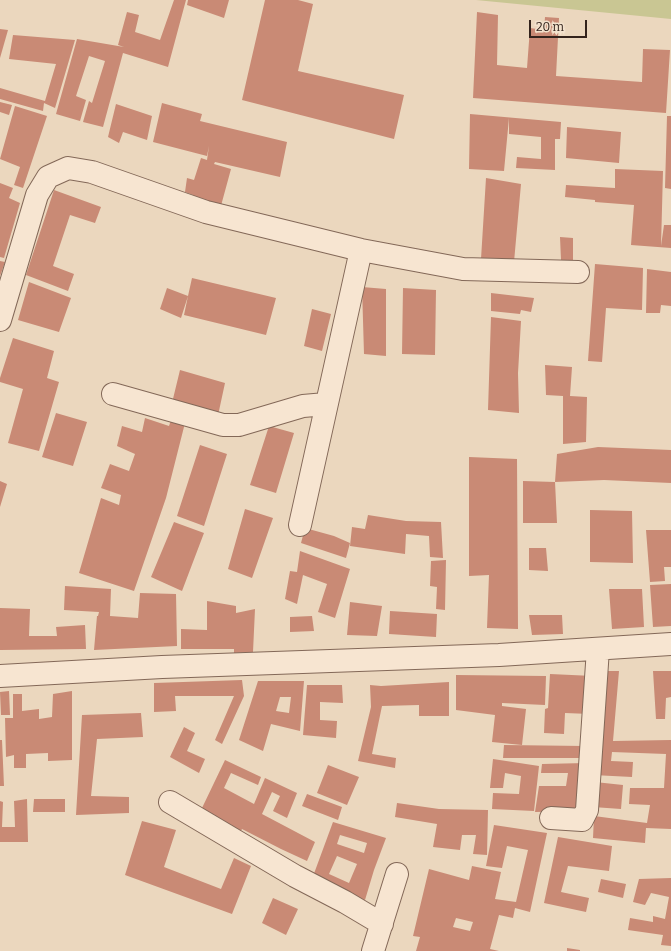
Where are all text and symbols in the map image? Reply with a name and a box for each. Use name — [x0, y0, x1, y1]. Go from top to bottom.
scale bar — [531, 12, 589, 38]
text: 20 m — [536, 20, 564, 34]

